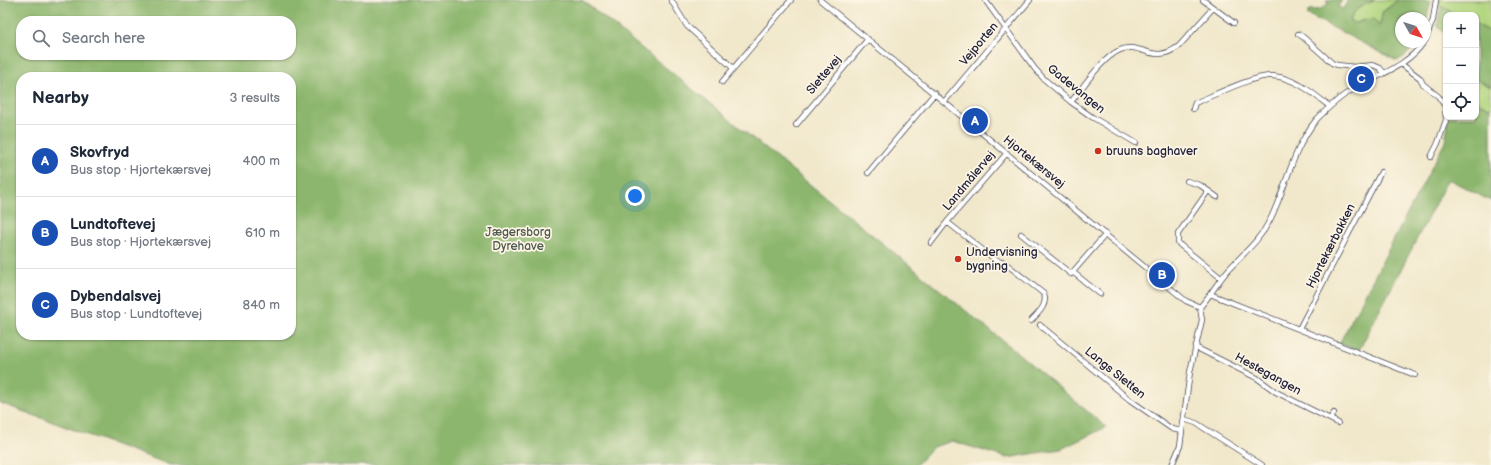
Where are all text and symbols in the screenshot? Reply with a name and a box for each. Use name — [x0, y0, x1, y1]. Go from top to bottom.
north arrow — [1395, 12, 1431, 48]
map controls — [1443, 12, 1479, 120]
button: + — [1443, 12, 1479, 48]
search box — [16, 16, 296, 60]
street label: Vejporten — [957, 19, 1002, 69]
icon: search — [30, 27, 52, 49]
text: Search here — [62, 29, 145, 48]
button: − — [1443, 48, 1479, 84]
street label: Slettevej — [803, 52, 845, 98]
street label: Gadevangen — [1044, 61, 1108, 117]
pin: C — [1348, 64, 1374, 94]
button: locate — [1443, 84, 1479, 120]
text: Nearby — [32, 88, 89, 108]
text: 3 results — [229, 90, 280, 106]
pin: A — [962, 106, 988, 136]
street label: Hjortekærsvej — [1000, 132, 1068, 192]
text: Skovfryd — [70, 143, 129, 162]
place label: bruuns baghaver — [1106, 144, 1198, 159]
marker: bruuns baghaver — [1093, 146, 1103, 156]
street label: Landmålervej — [940, 148, 998, 214]
text: A — [41, 153, 49, 169]
text: 400 m — [243, 153, 280, 169]
text: Bus stop · Hjortekærsvej — [70, 162, 211, 178]
your location — [625, 186, 645, 206]
street label: Hjortekærbakken — [1303, 201, 1359, 291]
text: Lundtoftevej — [70, 215, 156, 234]
text: B — [40, 225, 50, 241]
text: 610 m — [245, 225, 280, 241]
park label: Jægersborg Dyrehave — [485, 225, 551, 254]
text: Bus stop · Hjortekærsvej — [70, 234, 211, 250]
place label: Undervisning bygning — [966, 245, 1038, 274]
marker: Undervisning bygning — [953, 254, 963, 264]
pin: B — [1149, 260, 1175, 290]
text: Dybendalsvej — [70, 287, 161, 306]
text: C — [40, 297, 50, 313]
text: 840 m — [243, 297, 280, 313]
text: Bus stop · Lundtoftevej — [70, 306, 202, 322]
street label: Langs Sletten — [1082, 344, 1149, 402]
street label: Hestegangen — [1232, 350, 1304, 399]

